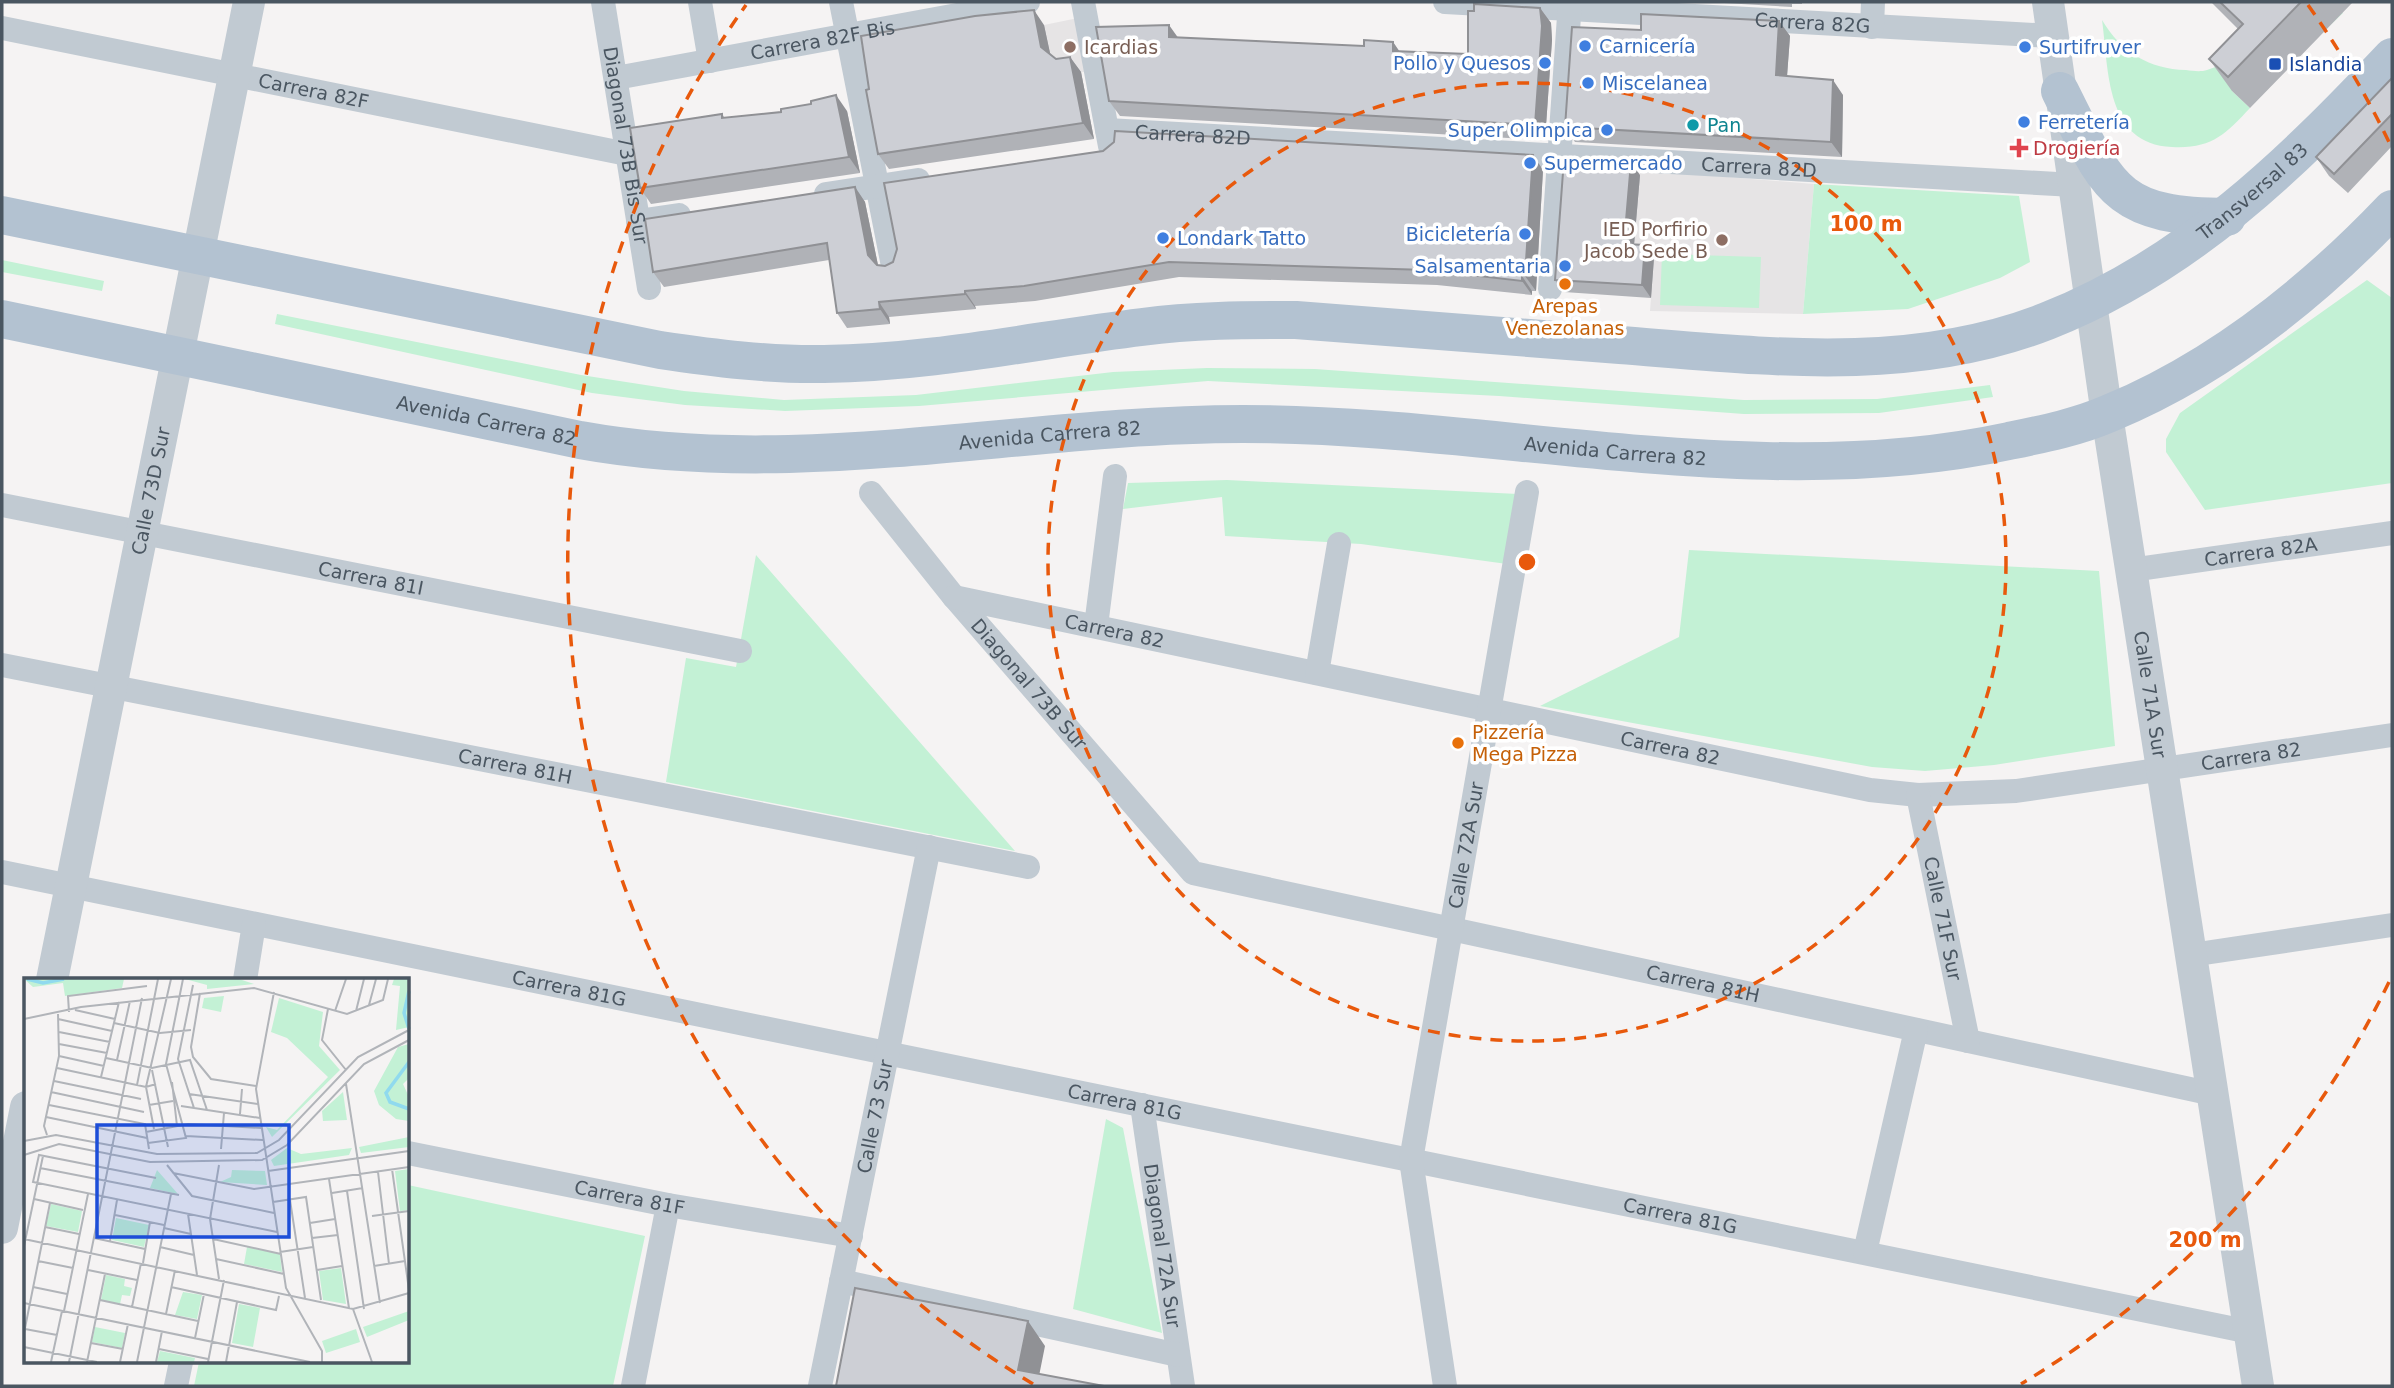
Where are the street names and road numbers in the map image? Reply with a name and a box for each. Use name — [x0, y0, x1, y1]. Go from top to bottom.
street label: Carrera 82G — [1754, 8, 1871, 37]
street label: Carrera 82F Bis — [749, 16, 897, 64]
street label: Diagonal 73B Bis Sur — [599, 45, 653, 246]
street label: Carrera 82F — [257, 69, 371, 113]
street label: Carrera 82D — [1134, 121, 1251, 149]
street label: Transversal 83 — [2192, 138, 2312, 245]
street label: Carrera 82D — [1700, 153, 1817, 181]
street label: Avenida Carrera 82 — [395, 391, 578, 450]
street label: Avenida Carrera 82 — [958, 416, 1142, 454]
street label: Calle 73D Sur — [127, 425, 174, 557]
street label: Avenida Carrera 82 — [1523, 432, 1707, 469]
street label: Carrera 82A — [2203, 533, 2319, 571]
street label: Carrera 81I — [316, 557, 425, 599]
street label: Carrera 82 — [1063, 610, 1166, 652]
street label: Diagonal 73B Sur — [967, 614, 1092, 754]
street label: Calle 71A Sur — [2130, 629, 2171, 760]
street label: Carrera 82 — [1618, 727, 1722, 769]
street label: Carrera 82 — [2199, 738, 2303, 774]
street label: Carrera 81H — [456, 744, 574, 788]
street label: Calle 72A Sur — [1444, 780, 1488, 910]
street label: Calle 71F Sur — [1920, 854, 1966, 983]
street label: Carrera 81H — [1644, 961, 1762, 1006]
street label: Carrera 81G — [510, 966, 628, 1010]
street label: Calle 73 Sur — [852, 1058, 897, 1175]
street label: Carrera 81G — [1066, 1079, 1184, 1124]
street label: Diagonal 72A Sur — [1140, 1162, 1185, 1329]
street label: Carrera 81F — [572, 1176, 687, 1219]
street label: Carrera 81G — [1621, 1193, 1739, 1238]

